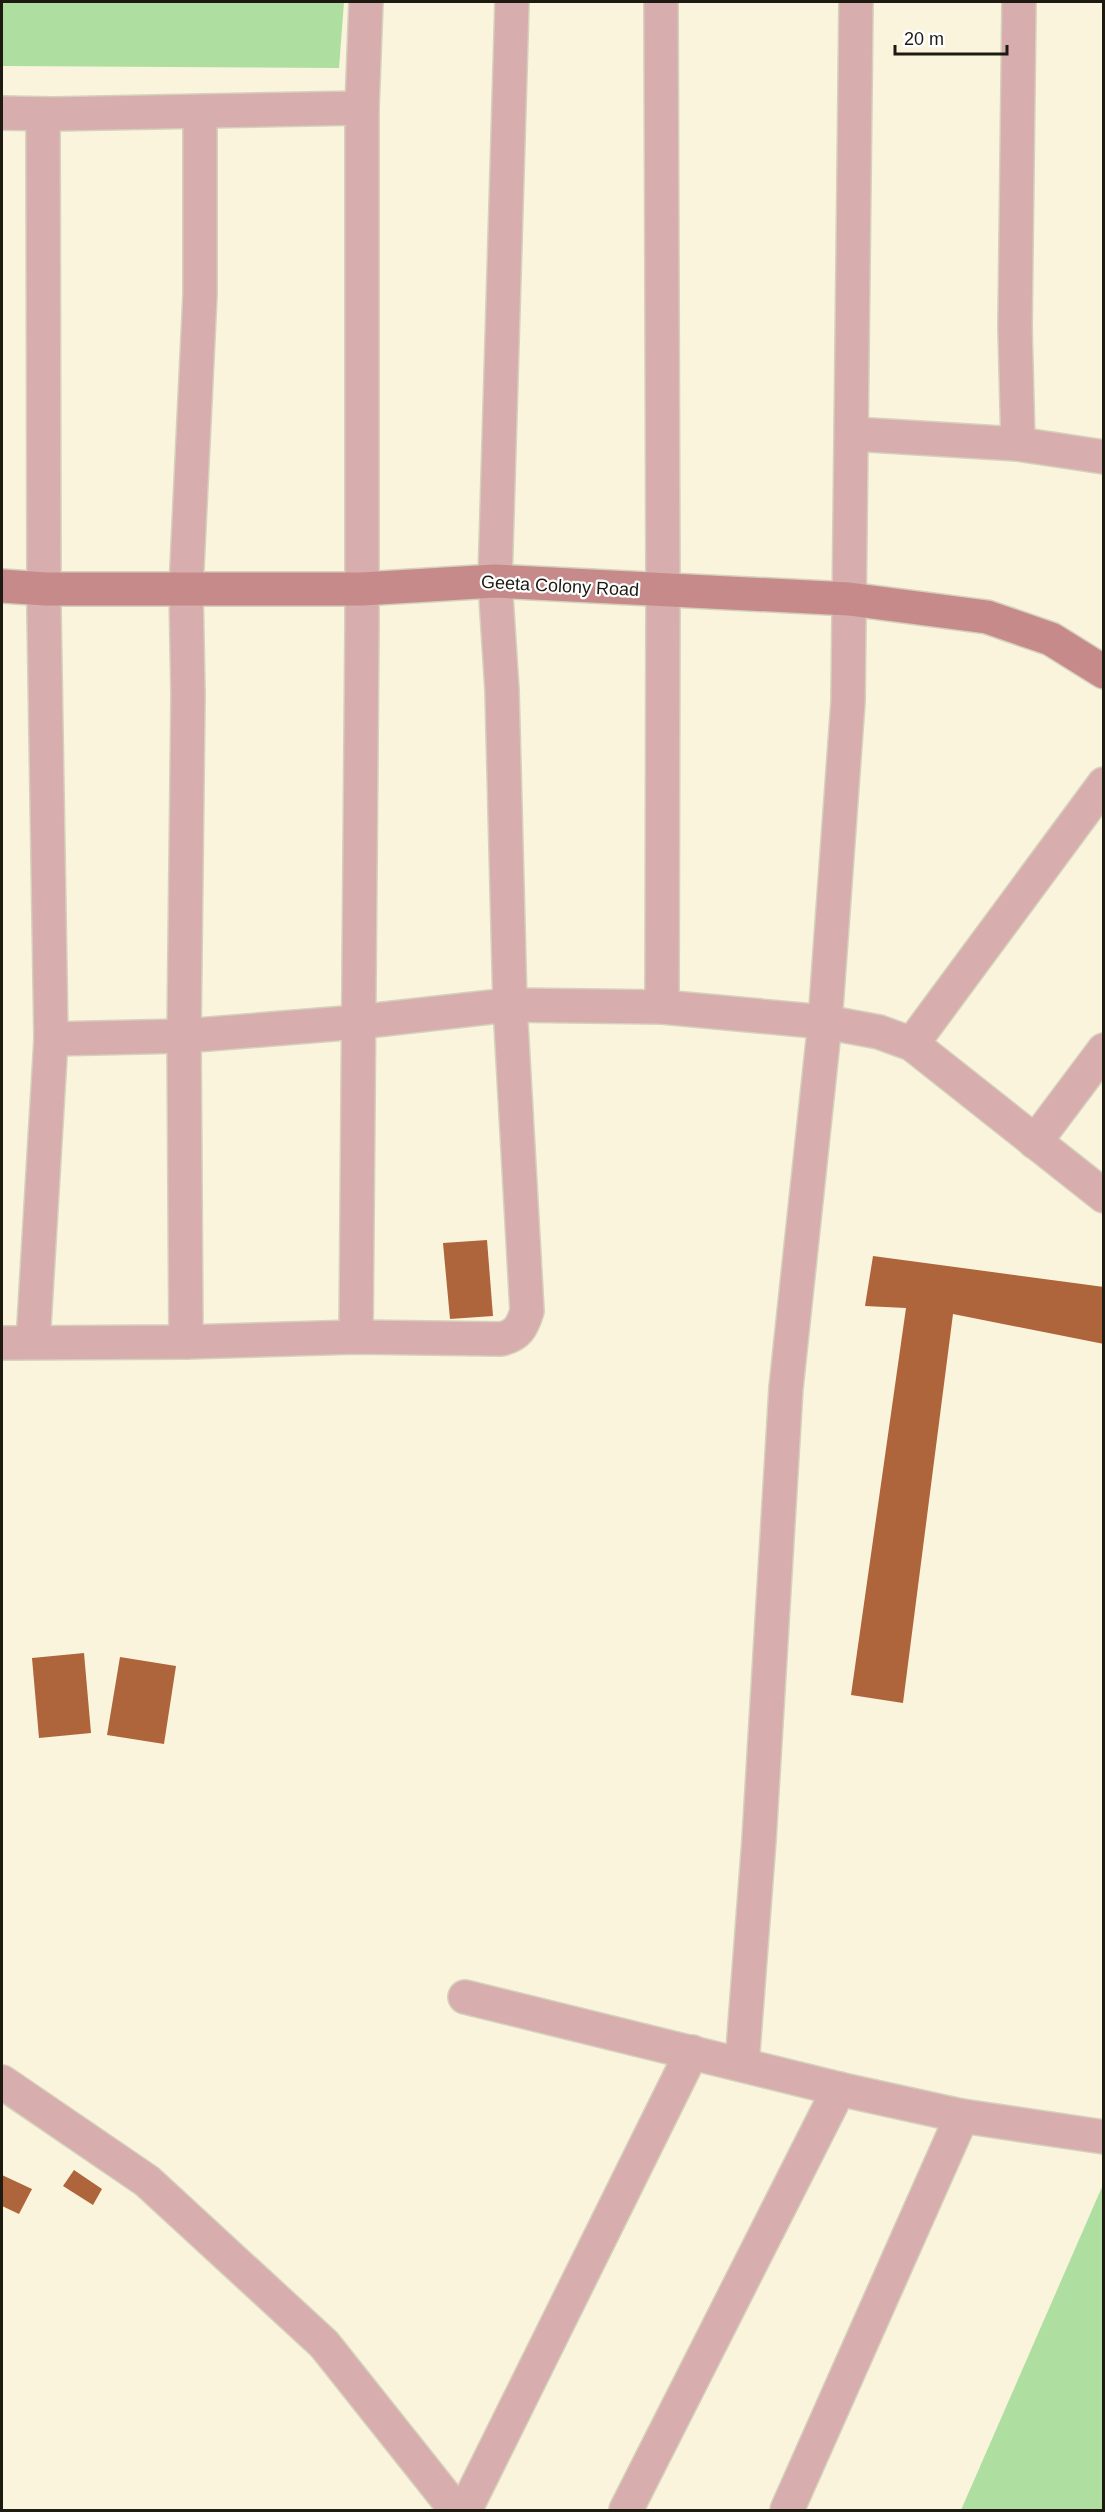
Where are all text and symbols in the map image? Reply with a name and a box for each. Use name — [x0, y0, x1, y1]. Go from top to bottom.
scale bar — [895, 18, 1008, 56]
text: 20 m — [904, 29, 944, 49]
street label: Geeta Colony Road — [481, 572, 639, 600]

